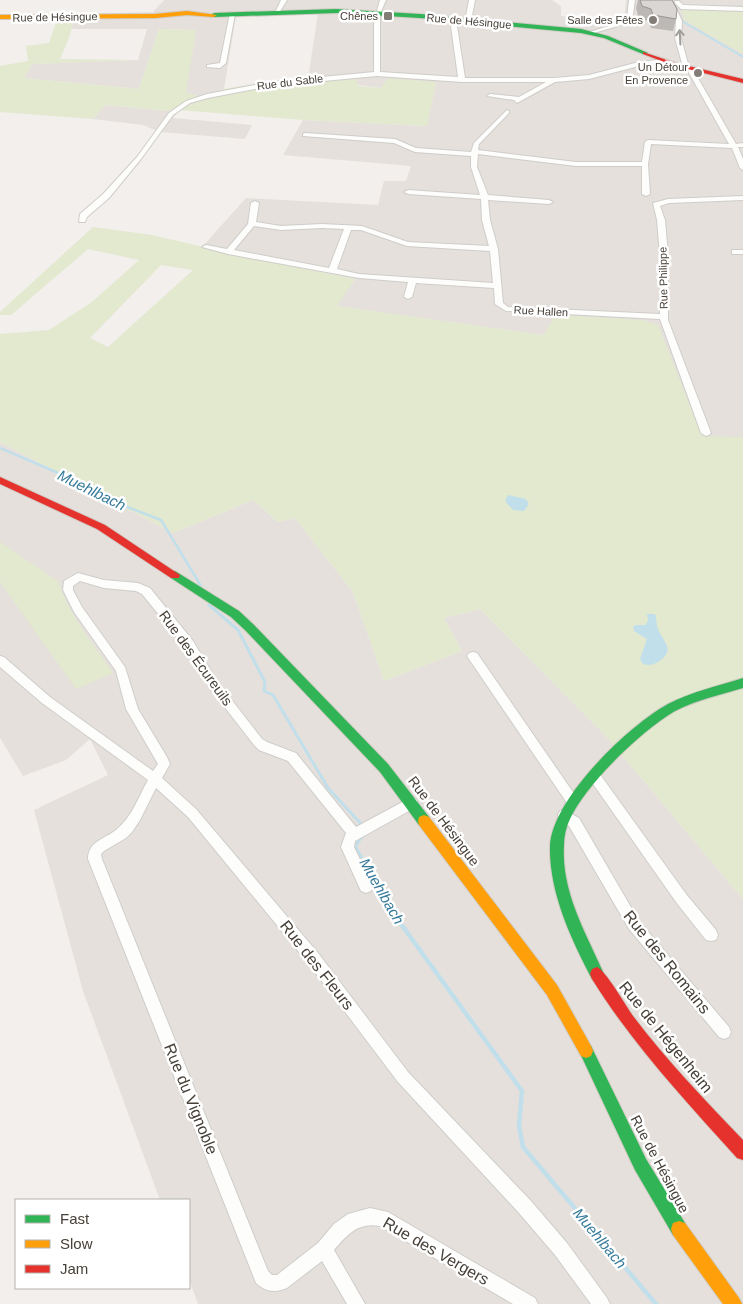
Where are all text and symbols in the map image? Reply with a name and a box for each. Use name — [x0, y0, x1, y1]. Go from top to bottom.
street label: Rue de Hésingue — [12, 10, 98, 24]
place label: Chênes — [340, 10, 378, 22]
marker: Chênes — [382, 10, 394, 22]
street label: Rue de Hésingue — [426, 11, 512, 31]
place label: Salle des Fêtes — [567, 14, 643, 26]
marker: Salle des Fêtes — [647, 14, 659, 26]
one-way arrow — [675, 29, 684, 45]
place label: Un Détour En Provence — [625, 61, 688, 86]
marker: Un Détour En Provence — [692, 67, 704, 79]
street label: Rue du Sable — [256, 72, 324, 92]
street label: Rue Philippe — [656, 247, 670, 309]
street label: Rue Hallen — [514, 304, 568, 318]
water label: Muehlbach — [55, 466, 129, 514]
street label: Rue des Écureuils — [156, 607, 236, 709]
street label: Rue de Hésingue — [405, 773, 483, 869]
water label: Muehlbach — [356, 855, 408, 927]
street label: Rue des Romains — [620, 907, 714, 1017]
street label: Rue des Fleurs — [277, 917, 357, 1013]
street label: Rue de Hégenheim — [616, 978, 716, 1096]
street label: Rue du Vignoble — [161, 1041, 221, 1157]
street label: Rue de Hésingue — [628, 1112, 693, 1216]
legend — [15, 1199, 190, 1289]
water label: Muehlbach — [570, 1204, 630, 1272]
text: Fast — [60, 1210, 90, 1227]
street label: Rue des Vergers — [380, 1214, 492, 1288]
text: Slow — [60, 1235, 93, 1252]
text: Jam — [60, 1260, 88, 1277]

